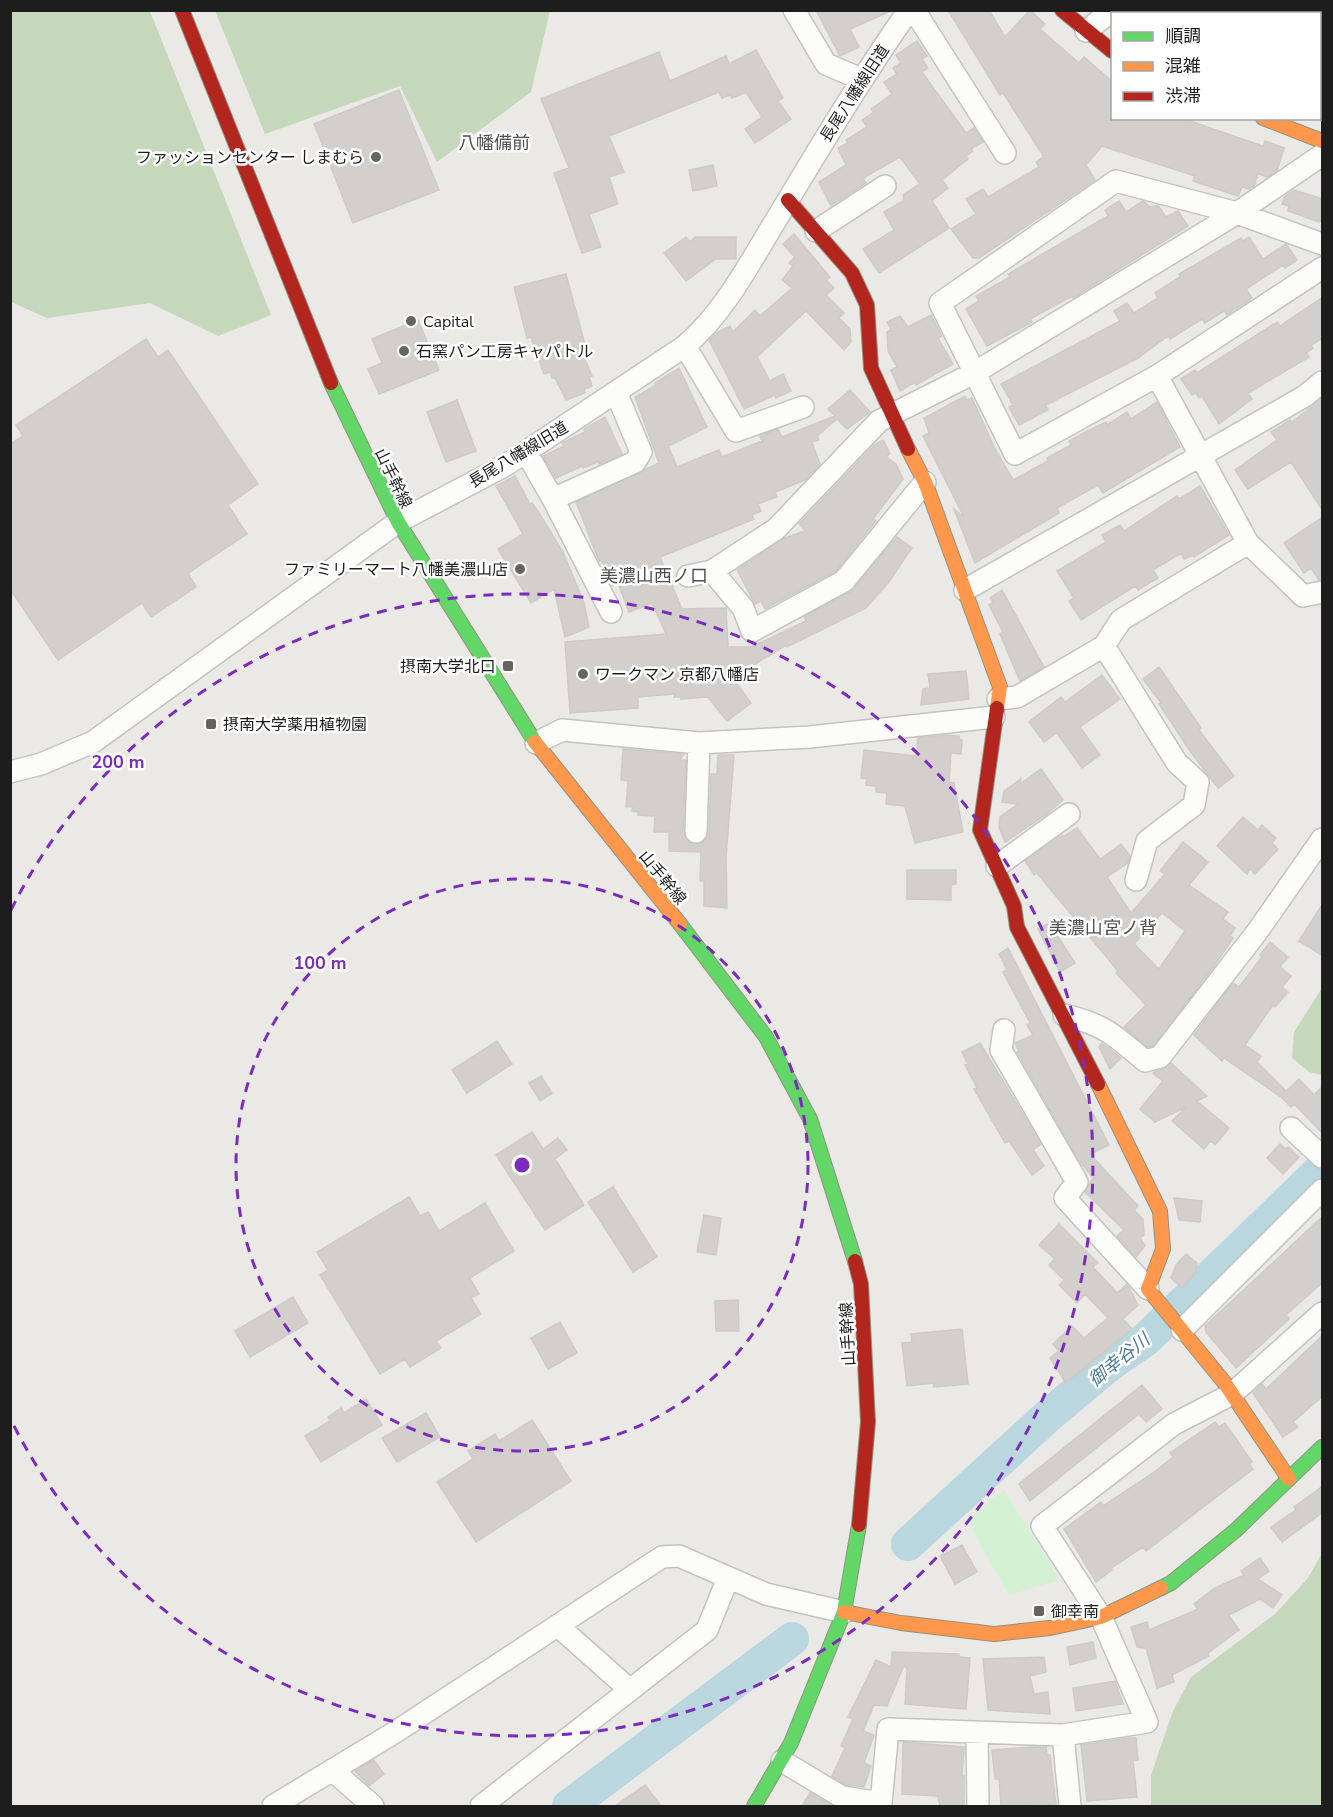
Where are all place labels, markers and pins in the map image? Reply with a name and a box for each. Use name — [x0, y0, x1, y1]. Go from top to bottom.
place label: ファッションセンター しまむら — [136, 147, 364, 169]
marker: ファッションセンター しまむら — [369, 150, 383, 164]
place label: Capital — [423, 311, 474, 333]
marker: Capital — [404, 314, 418, 328]
place label: 石窯パン工房キャパトル — [416, 341, 593, 363]
marker: 石窯パン工房キャパトル — [397, 344, 411, 358]
place label: ファミリーマート八幡美濃山店 — [284, 559, 508, 581]
marker: ファミリーマート八幡美濃山店 — [513, 562, 527, 576]
place label: 摂南大学北口 — [400, 656, 496, 678]
marker: 摂南大学北口 — [501, 659, 515, 673]
place label: ワークマン 京都八幡店 — [595, 664, 759, 686]
marker: ワークマン 京都八幡店 — [576, 667, 590, 681]
place label: 摂南大学薬用植物園 — [223, 714, 367, 736]
marker: 摂南大学薬用植物園 — [204, 717, 218, 731]
centre of rings — [512, 1155, 532, 1175]
place label: 御幸南 — [1051, 1601, 1099, 1623]
marker: 御幸南 — [1032, 1604, 1046, 1618]

